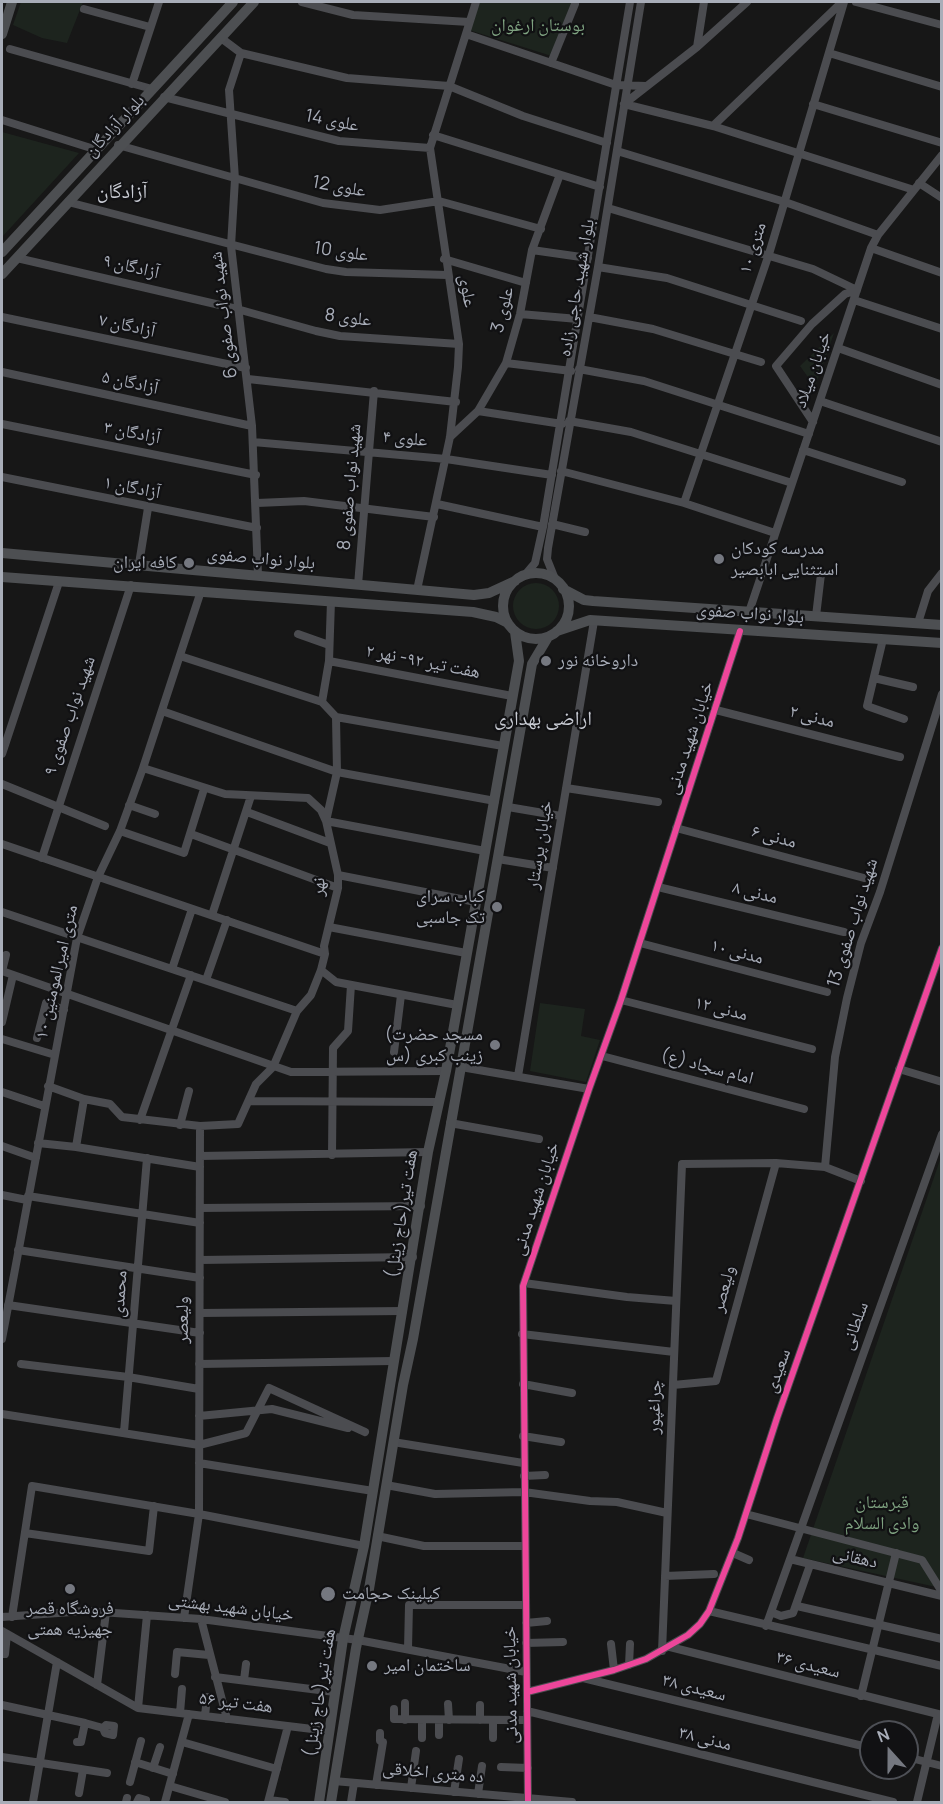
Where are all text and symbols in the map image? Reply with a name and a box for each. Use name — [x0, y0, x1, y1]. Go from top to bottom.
park label: بوستان ارغوان — [491, 15, 585, 37]
street label: بلوار آزادگان — [80, 90, 150, 162]
street label: علوی 14 — [303, 105, 361, 137]
street label: علوی 12 — [311, 172, 367, 202]
district label: آزادگان — [97, 180, 147, 204]
street label: بلوار شهید حاجی زاده — [554, 217, 600, 359]
street label: ۱۰ متری — [735, 220, 771, 276]
street label: علوی 10 — [312, 238, 370, 266]
street label: آزادگان ۹ — [101, 250, 161, 284]
street label: شهید نواب صفوی 6 — [205, 250, 243, 380]
street label: علوی — [453, 273, 481, 309]
street label: علوی 3 — [487, 285, 519, 335]
street label: علوی 8 — [323, 304, 373, 332]
street label: آزادگان ۷ — [97, 309, 157, 343]
street label: خیابان میلاد — [790, 329, 836, 411]
street label: آزادگان ۵ — [100, 366, 160, 400]
street label: آزادگان ۳ — [102, 417, 162, 449]
street label: شهید نواب صفوی 8 — [334, 423, 366, 551]
street label: علوی ۴ — [382, 426, 428, 452]
street label: آزادگان ۱ — [102, 472, 162, 504]
place label: مدرسه کودکان استثنایی ابابصیر — [731, 538, 839, 580]
street label: بلوار نواب صفوی — [206, 544, 316, 574]
place label: کافه ایران — [113, 552, 177, 574]
marker: مدرسه کودکان استثنایی ابابصیر — [712, 552, 726, 566]
marker: کافه ایران — [182, 556, 196, 570]
street label: بلوار نواب صفوی — [695, 599, 805, 629]
street label: هفت تیر ۹۲- نهر ۲ — [364, 640, 482, 684]
place label: داروخانه نور — [558, 650, 638, 672]
street label: شهید نواب صفوی ۹ — [39, 653, 101, 779]
marker: داروخانه نور — [539, 654, 553, 668]
street label: خیابان شهید مدنی — [662, 679, 718, 797]
street label: مدنی ۲ — [787, 701, 837, 733]
district label: اراضی بهداری — [494, 707, 592, 731]
street label: خیابان پرستار — [522, 799, 558, 891]
street label: مدنی ۶ — [749, 821, 799, 853]
street label: شهید نواب صفوی 13 — [823, 856, 883, 990]
street label: نهر — [308, 877, 330, 897]
street label: مدنی ۸ — [730, 877, 780, 909]
place label: کباب سرای تک جاسبی — [416, 886, 485, 928]
marker: کباب سرای تک جاسبی — [490, 900, 504, 914]
street label: ۱۰ متری امیرالمومنین — [31, 903, 83, 1041]
street label: مدنی ۱۰ — [708, 935, 766, 969]
street label: مدنی ۱۲ — [692, 992, 750, 1026]
place label: (مسجد حضرت زینب کبری (س — [384, 1024, 483, 1066]
marker: (مسجد حضرت زینب کبری (س — [488, 1038, 502, 1052]
street label: امام سجاد (ع) — [658, 1044, 756, 1090]
street label: خیابان شهید مدنی — [508, 1140, 564, 1258]
street label: هفت تیر(حاج زینل) — [381, 1148, 423, 1280]
street label: ولیعصر — [707, 1263, 741, 1315]
street label: محمدی — [108, 1270, 132, 1318]
street label: ولیعصر — [172, 1296, 194, 1344]
street label: سلطانی — [836, 1299, 874, 1353]
street label: سعیدی — [760, 1346, 796, 1396]
street label: چراغپور — [643, 1380, 667, 1434]
park label: قبرستان وادی السلام — [845, 1492, 919, 1534]
street label: دهقانی — [830, 1542, 880, 1574]
marker: فروشگاه قصر جهیزیه همتی — [63, 1582, 77, 1596]
place label: کیلینک حجامت — [342, 1583, 441, 1605]
marker: کیلینک حجامت — [319, 1585, 337, 1603]
street label: خیابان شهید بهشتی — [167, 1590, 295, 1626]
place label: فروشگاه قصر جهیزیه همتی — [26, 1598, 114, 1640]
street label: خیابان شهید مدنی — [499, 1626, 523, 1744]
street label: هفت تیر(حاج زینل) — [299, 1627, 341, 1759]
street label: سعیدی ۳۶ — [774, 1647, 842, 1683]
place label: ساختمان امیر — [384, 1655, 471, 1677]
marker: ساختمان امیر — [365, 1659, 379, 1673]
street label: سعیدی ۳۸ — [660, 1670, 728, 1706]
street label: هفت تیر ۵۶ — [198, 1688, 274, 1718]
north arrow — [859, 1720, 919, 1780]
street label: مدنی ۳۸ — [676, 1722, 734, 1756]
text: N — [874, 1723, 893, 1747]
street label: ده متری اخلاقی — [381, 1758, 485, 1788]

